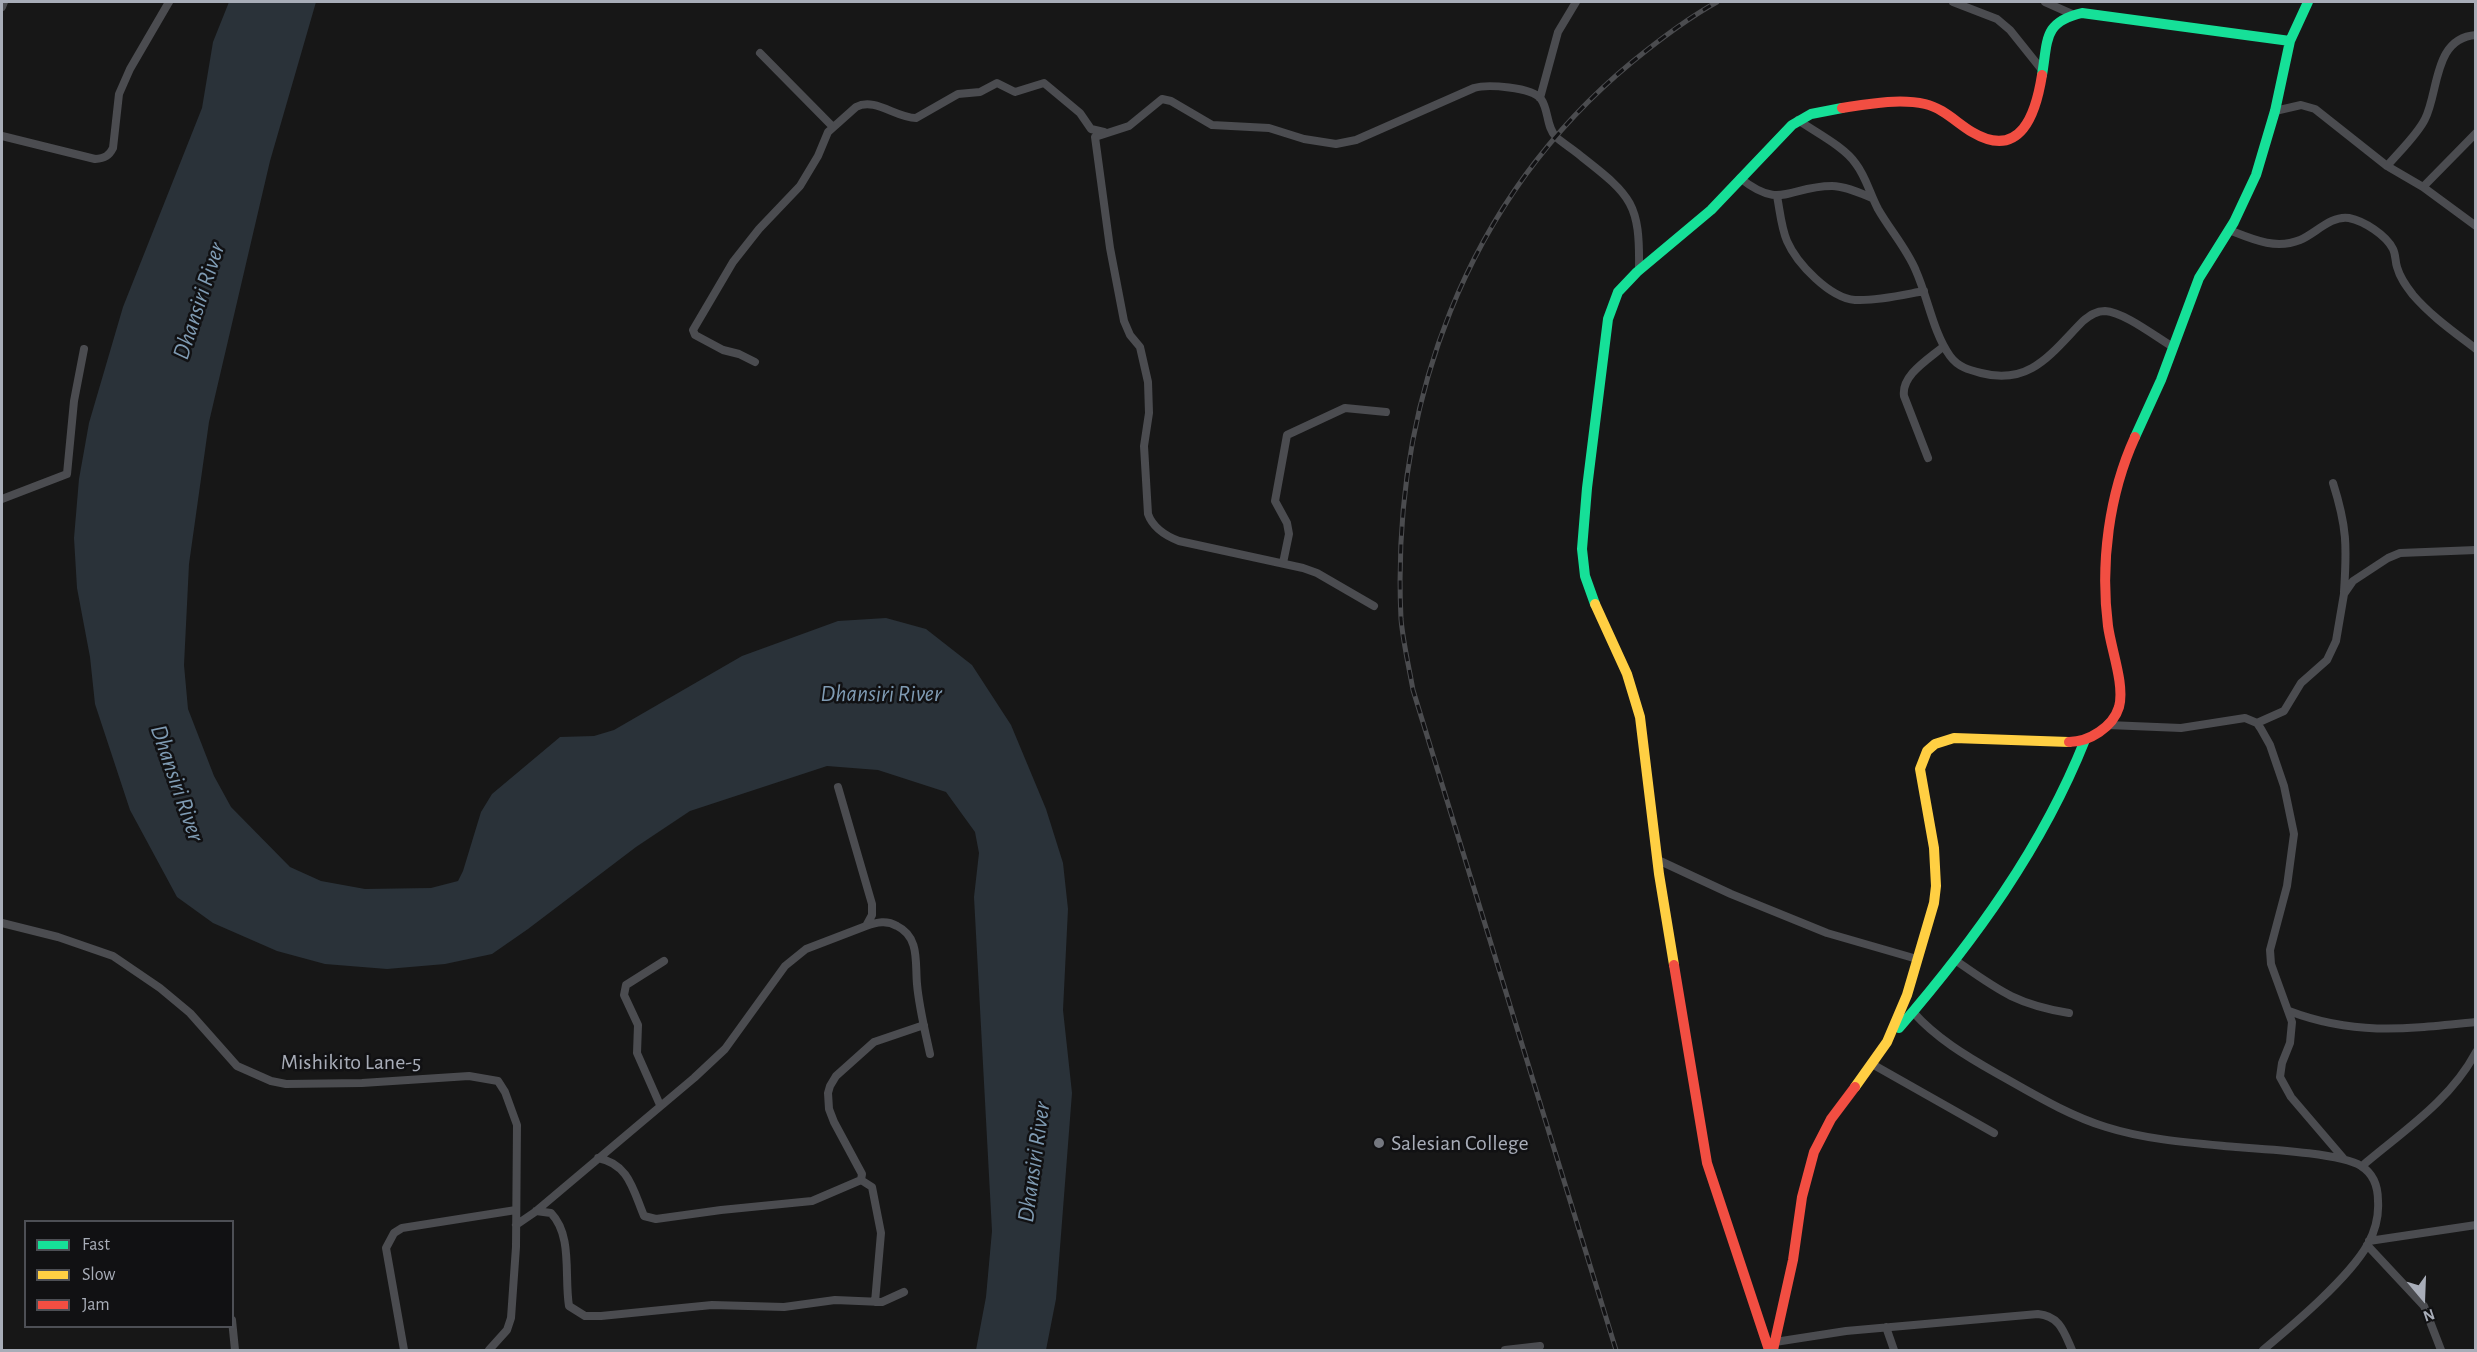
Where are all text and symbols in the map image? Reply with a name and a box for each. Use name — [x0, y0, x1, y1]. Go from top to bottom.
water label: Dhansiri River — [167, 239, 231, 363]
water label: Dhansiri River — [820, 680, 942, 708]
water label: Dhansiri River — [144, 721, 210, 845]
street label: Mishikito Lane-5 — [281, 1049, 421, 1075]
water label: Dhansiri River — [1011, 1100, 1057, 1224]
place label: Salesian College — [1391, 1130, 1529, 1156]
marker: Salesian College — [1372, 1136, 1386, 1150]
legend — [24, 1220, 234, 1328]
text: Fast — [82, 1236, 110, 1254]
text: Slow — [82, 1266, 115, 1284]
north arrow — [2393, 1268, 2453, 1328]
text: Jam — [82, 1296, 110, 1314]
text: N — [2421, 1306, 2437, 1324]

